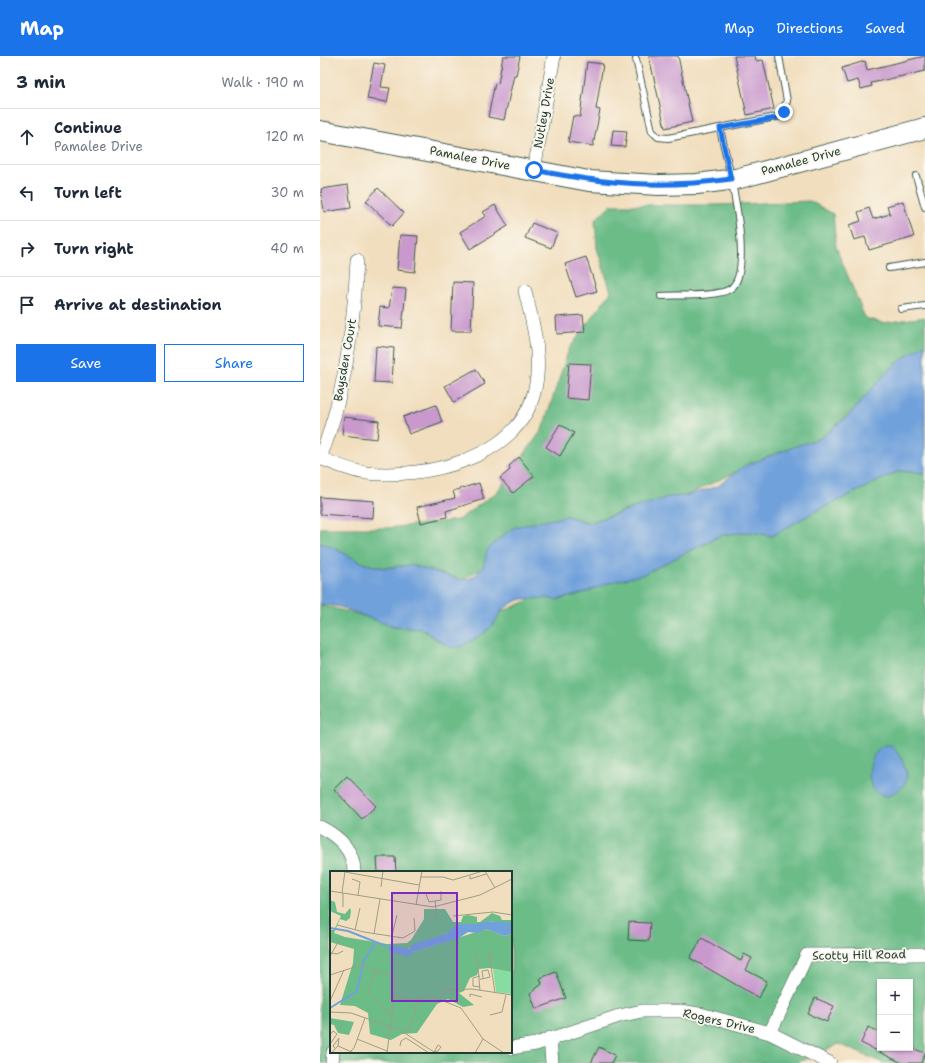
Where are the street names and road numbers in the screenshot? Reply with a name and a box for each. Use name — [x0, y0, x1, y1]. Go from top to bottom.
street label: Nutley Drive — [530, 76, 558, 150]
street label: Pamalee Drive — [428, 142, 512, 174]
street label: Pamalee Drive — [759, 143, 843, 179]
street label: Baysden Court — [330, 317, 360, 403]
street label: Scotty Hill Road — [812, 946, 906, 964]
street label: Rogers Drive — [681, 1005, 757, 1037]

